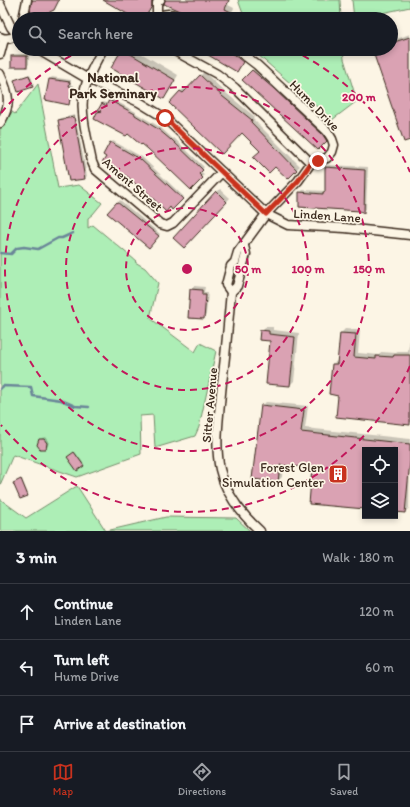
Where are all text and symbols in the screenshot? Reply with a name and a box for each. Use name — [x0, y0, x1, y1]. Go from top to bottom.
search box — [12, 12, 398, 56]
icon: search — [26, 23, 48, 45]
text: Search here — [58, 25, 133, 43]
district label: National Park Seminary — [69, 69, 157, 102]
street label: Hume Drive — [287, 77, 343, 134]
text: 200 m — [342, 90, 377, 104]
route start — [156, 109, 174, 127]
route end — [309, 152, 327, 170]
street label: Ament Street — [100, 154, 166, 215]
street label: Linden Lane — [293, 206, 361, 225]
centre of rings — [180, 262, 194, 276]
text: 50 m — [235, 262, 262, 276]
text: 100 m — [291, 262, 325, 276]
text: 150 m — [353, 262, 386, 276]
street label: Sitter Avenue — [199, 367, 220, 443]
map controls — [362, 447, 398, 519]
button: locate — [362, 447, 398, 483]
place label: Forest Glen Simulation Center — [222, 460, 325, 490]
building icon: Forest Glen Simulation Center — [327, 463, 349, 485]
button: layers — [362, 483, 398, 519]
text: 3 min — [16, 547, 57, 567]
text: Walk · 180 m — [322, 550, 394, 565]
text: Continue — [54, 595, 113, 613]
icon: ahead — [16, 601, 38, 623]
text: 120 m — [359, 604, 394, 619]
text: Linden Lane — [54, 613, 122, 628]
text: Turn left — [54, 651, 109, 669]
icon: left — [16, 657, 38, 679]
text: 60 m — [365, 660, 394, 675]
text: Hume Drive — [54, 669, 119, 684]
icon: arrive — [16, 713, 38, 735]
text: Arrive at destination — [54, 715, 186, 733]
tab: Map — [52, 761, 74, 798]
tab: Directions — [178, 761, 226, 798]
tab: Saved — [330, 761, 358, 798]

